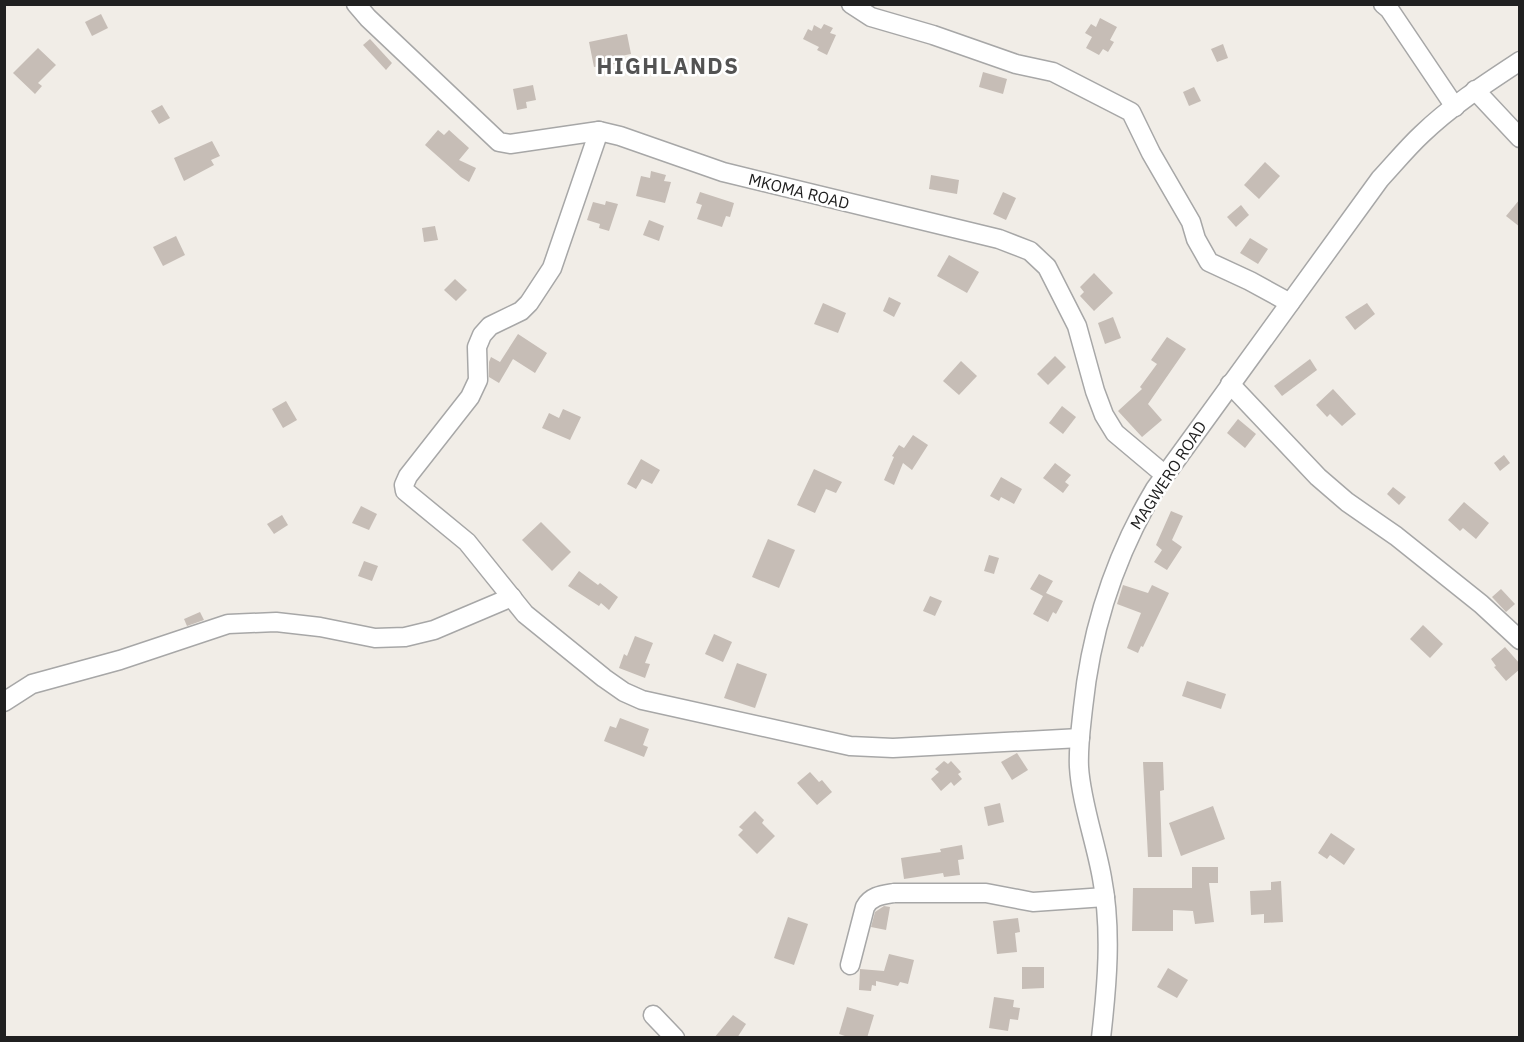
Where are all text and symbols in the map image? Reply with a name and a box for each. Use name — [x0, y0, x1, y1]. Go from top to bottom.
district label: HIGHLANDS — [597, 51, 739, 80]
street label: MKOMA ROAD — [746, 169, 852, 213]
street label: MAGWERO ROAD — [1126, 417, 1210, 533]

